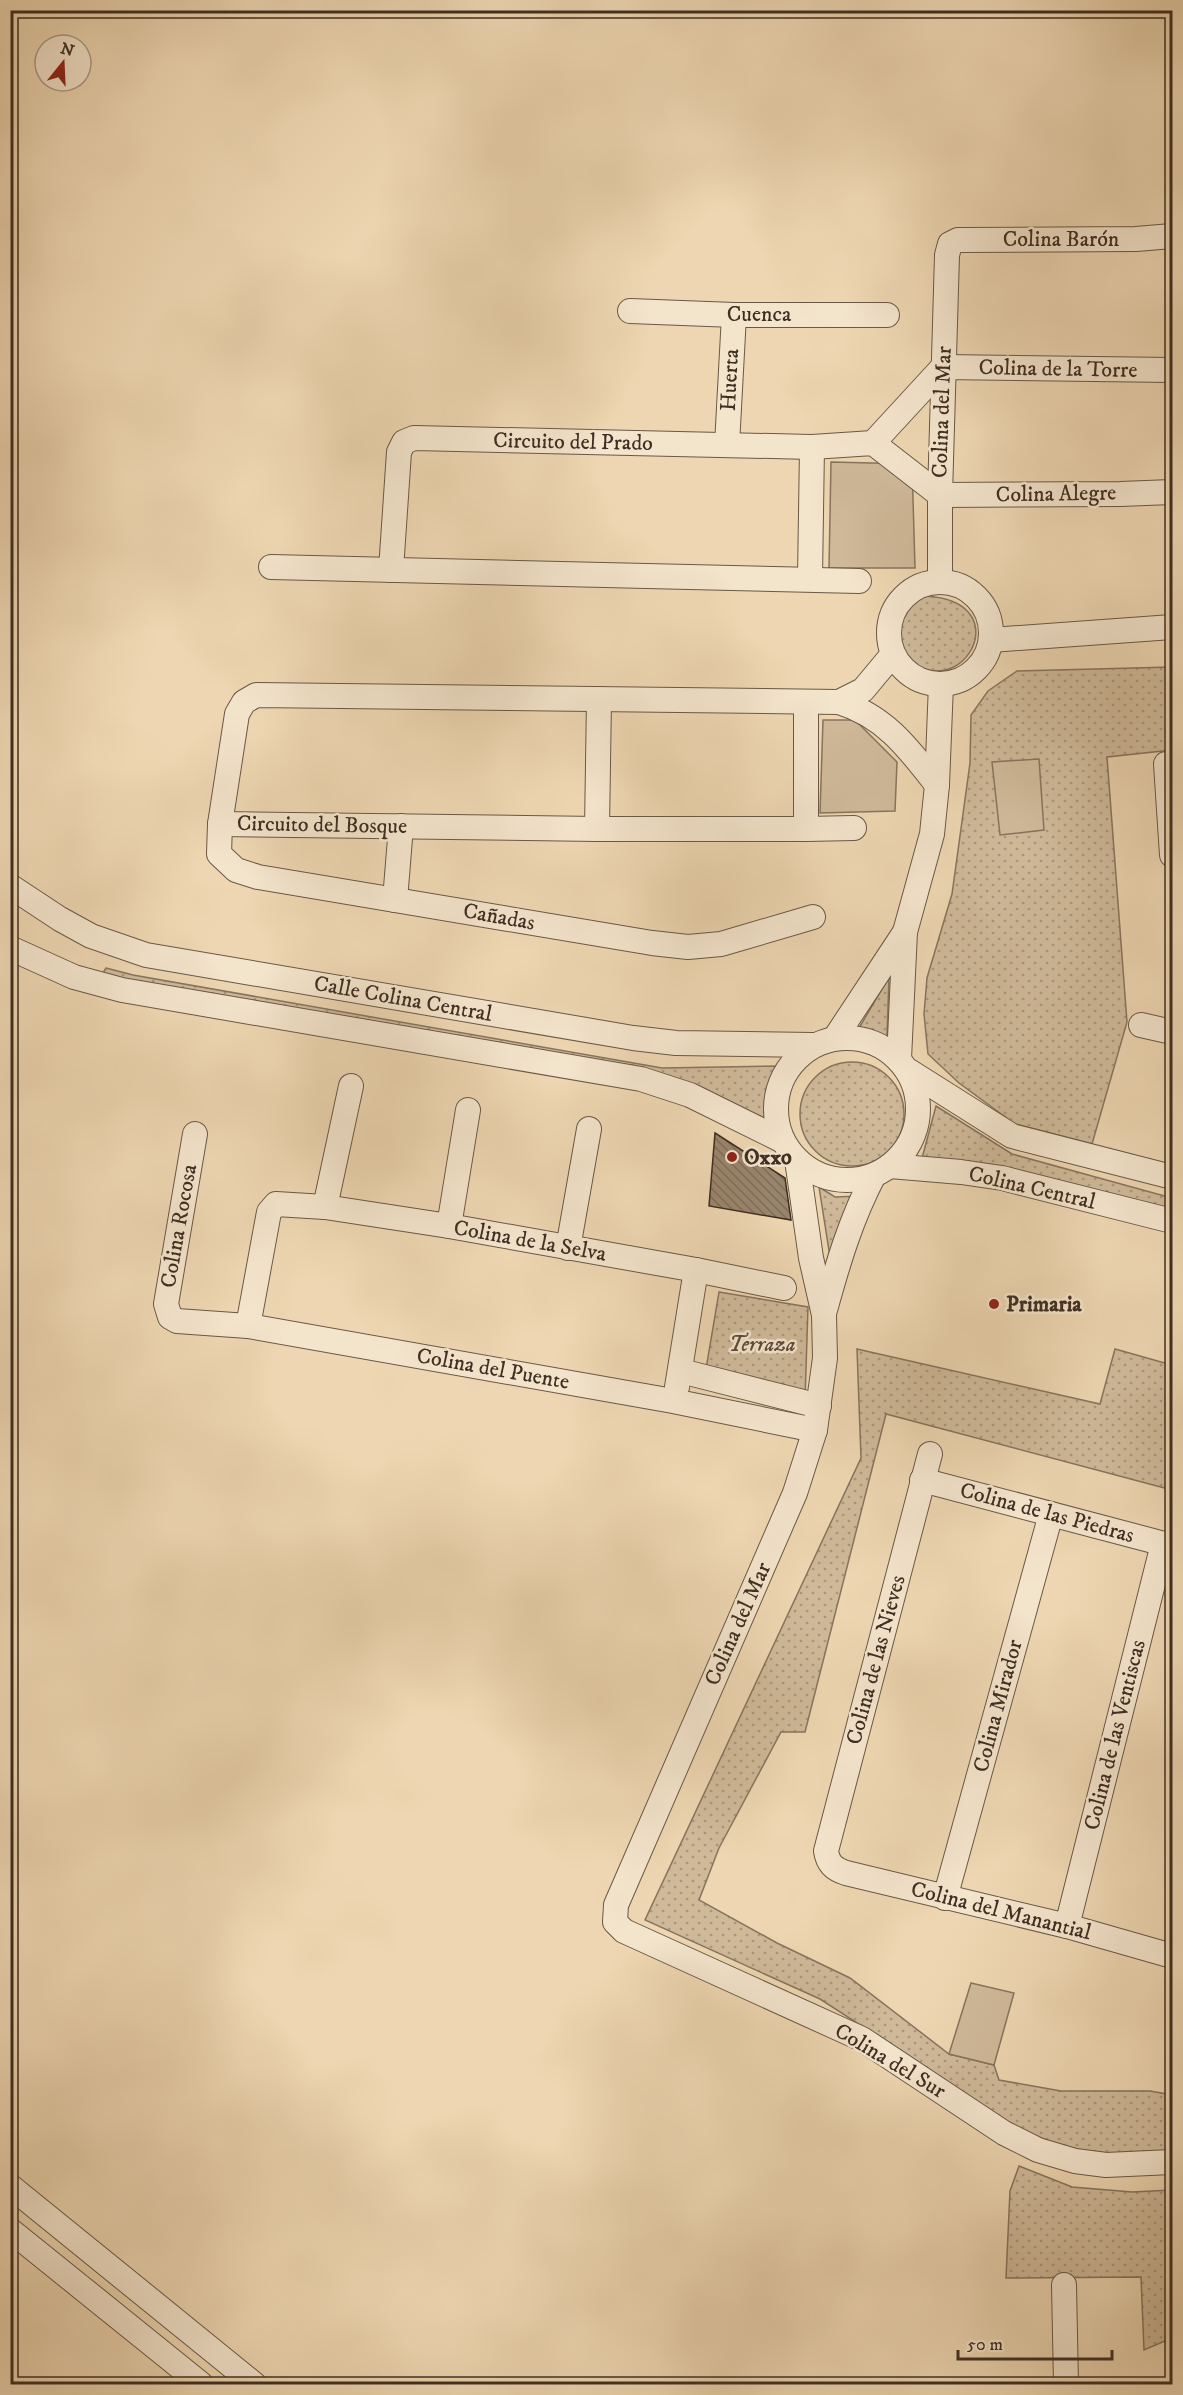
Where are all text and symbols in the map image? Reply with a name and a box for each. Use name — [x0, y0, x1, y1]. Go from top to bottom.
north arrow — [33, 33, 93, 93]
text: N — [58, 38, 77, 61]
street label: Colina Barón — [1003, 226, 1120, 253]
street label: Cuenca — [727, 301, 792, 328]
street label: Colina del Mar — [926, 345, 958, 479]
street label: Huerta — [715, 347, 745, 412]
street label: Colina de la Torre — [978, 354, 1138, 384]
street label: Circuito del Prado — [493, 427, 653, 457]
street label: Colina Alegre — [995, 479, 1117, 509]
street label: Circuito del Bosque — [237, 810, 407, 840]
street label: Cañadas — [461, 897, 537, 937]
street label: Calle Colina Central — [312, 970, 495, 1028]
place label: Oxxo — [744, 1144, 792, 1171]
marker: Oxxo — [725, 1150, 739, 1164]
street label: Colina Central — [966, 1160, 1098, 1216]
street label: Colina Rocosa — [155, 1161, 203, 1290]
street label: Colina de la Selva — [451, 1214, 609, 1268]
place label: Primaria — [1006, 1291, 1082, 1318]
marker: Primaria — [987, 1297, 1001, 1311]
park label: Terraza — [728, 1331, 796, 1358]
street label: Colina del Puente — [415, 1342, 571, 1396]
street label: Colina de las Piedras — [957, 1477, 1137, 1549]
street label: Colina del Mar — [699, 1557, 778, 1690]
street label: Colina de las Nieves — [840, 1572, 912, 1748]
street label: Colina Mirador — [967, 1636, 1029, 1775]
street label: Colina de las Ventiscas — [1078, 1637, 1152, 1833]
street label: Colina del Manantial — [908, 1876, 1094, 1947]
street label: Colina del Sur — [830, 2017, 951, 2105]
scale bar — [958, 2323, 1112, 2361]
text: 50 m — [967, 2334, 1003, 2356]

